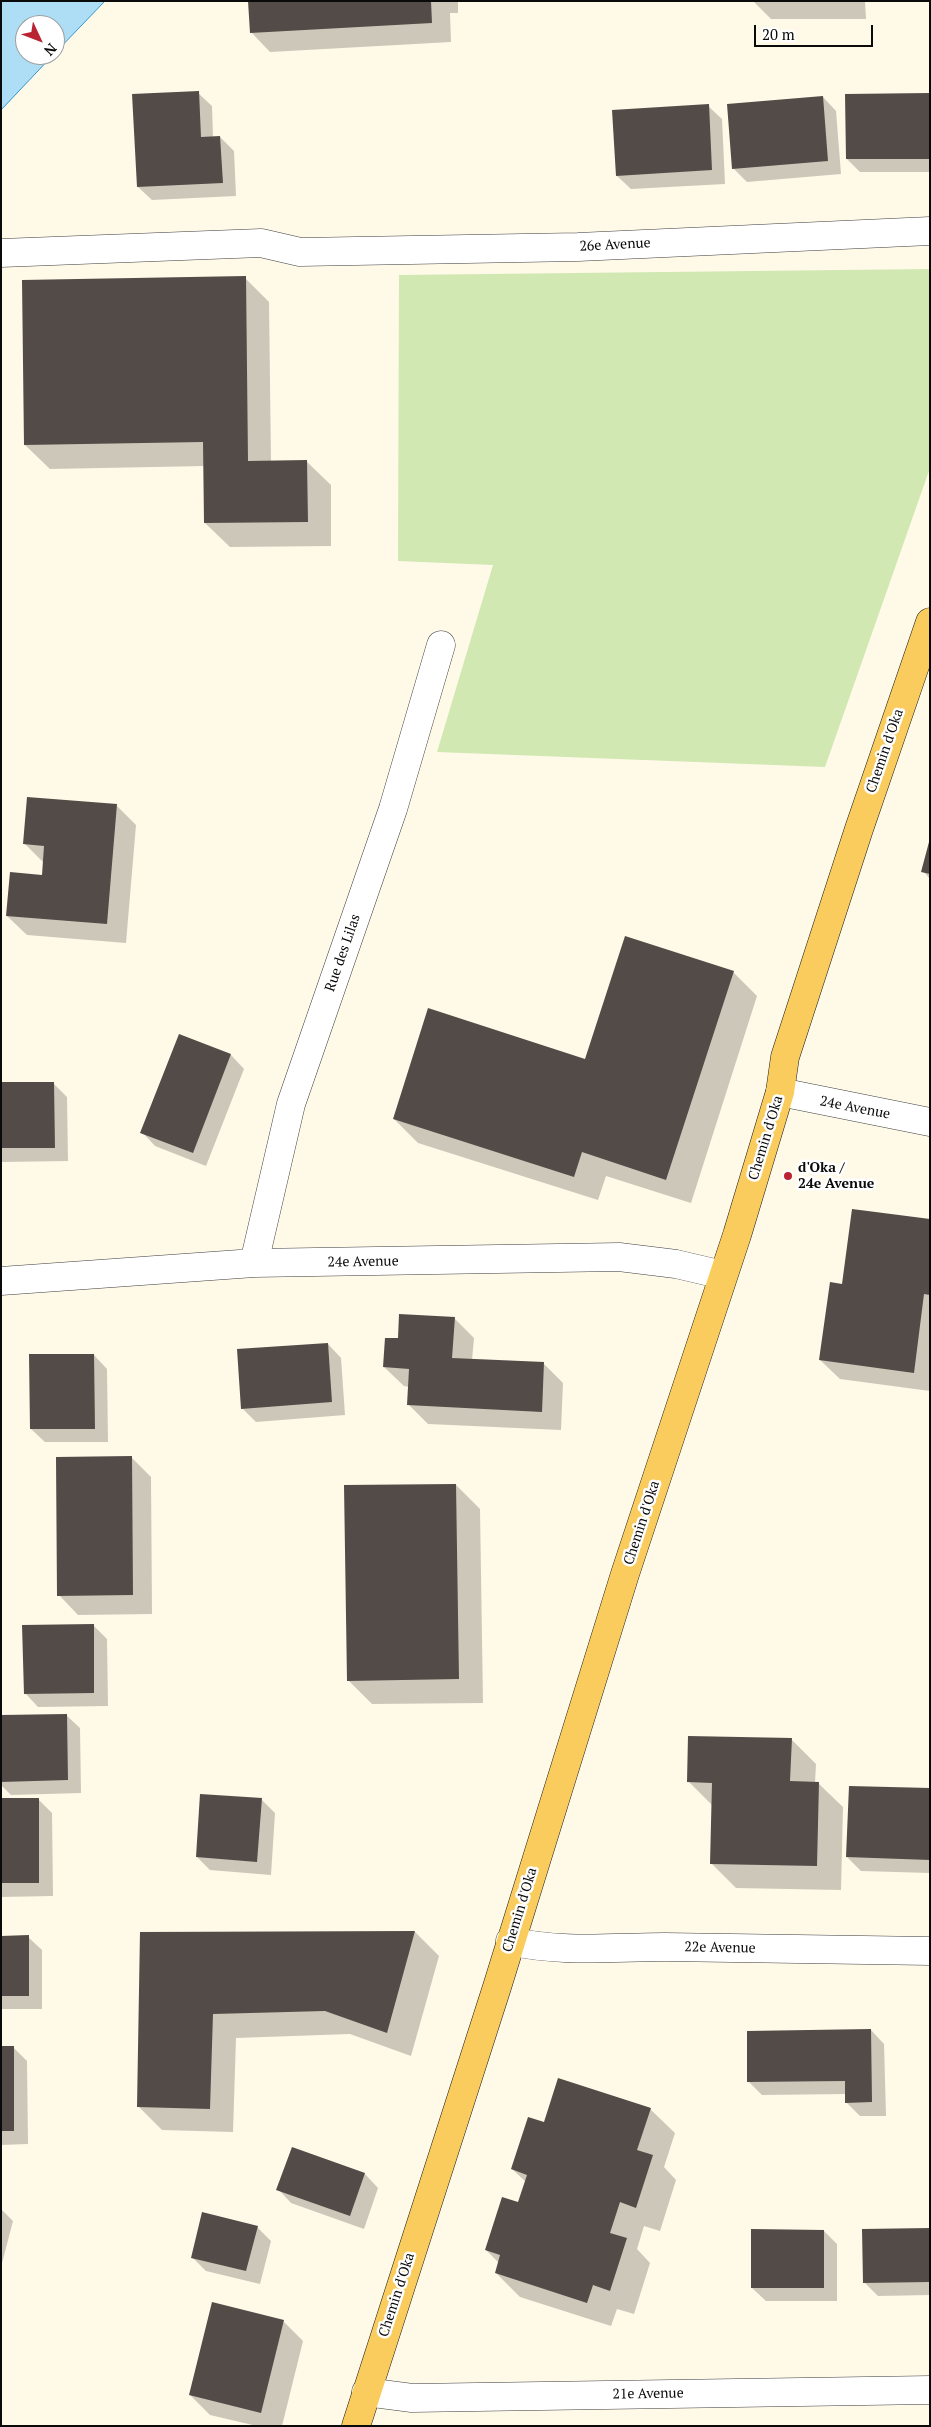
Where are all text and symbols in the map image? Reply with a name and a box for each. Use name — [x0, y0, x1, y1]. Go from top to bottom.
north arrow — [15, 15, 65, 65]
scale bar — [756, 15, 875, 47]
text: 20 m — [762, 24, 795, 44]
text: N — [40, 40, 61, 60]
street label: 26e Avenue — [579, 235, 651, 255]
street label: Chemin d'Oka — [863, 707, 907, 795]
street label: Rue des Lilas — [322, 912, 364, 994]
street label: 24e Avenue — [818, 1093, 892, 1123]
street label: Chemin d'Oka — [745, 1094, 787, 1182]
place label: d'Oka / 24e Avenue — [798, 1160, 874, 1192]
marker: d'Oka / 24e Avenue — [782, 1170, 794, 1182]
street label: 24e Avenue — [327, 1253, 399, 1271]
street label: Chemin d'Oka — [620, 1479, 664, 1567]
street label: Chemin d'Oka — [499, 1866, 541, 1954]
street label: 22e Avenue — [684, 1939, 756, 1957]
street label: Chemin d'Oka — [375, 2251, 419, 2339]
street label: 21e Avenue — [612, 2385, 684, 2403]

